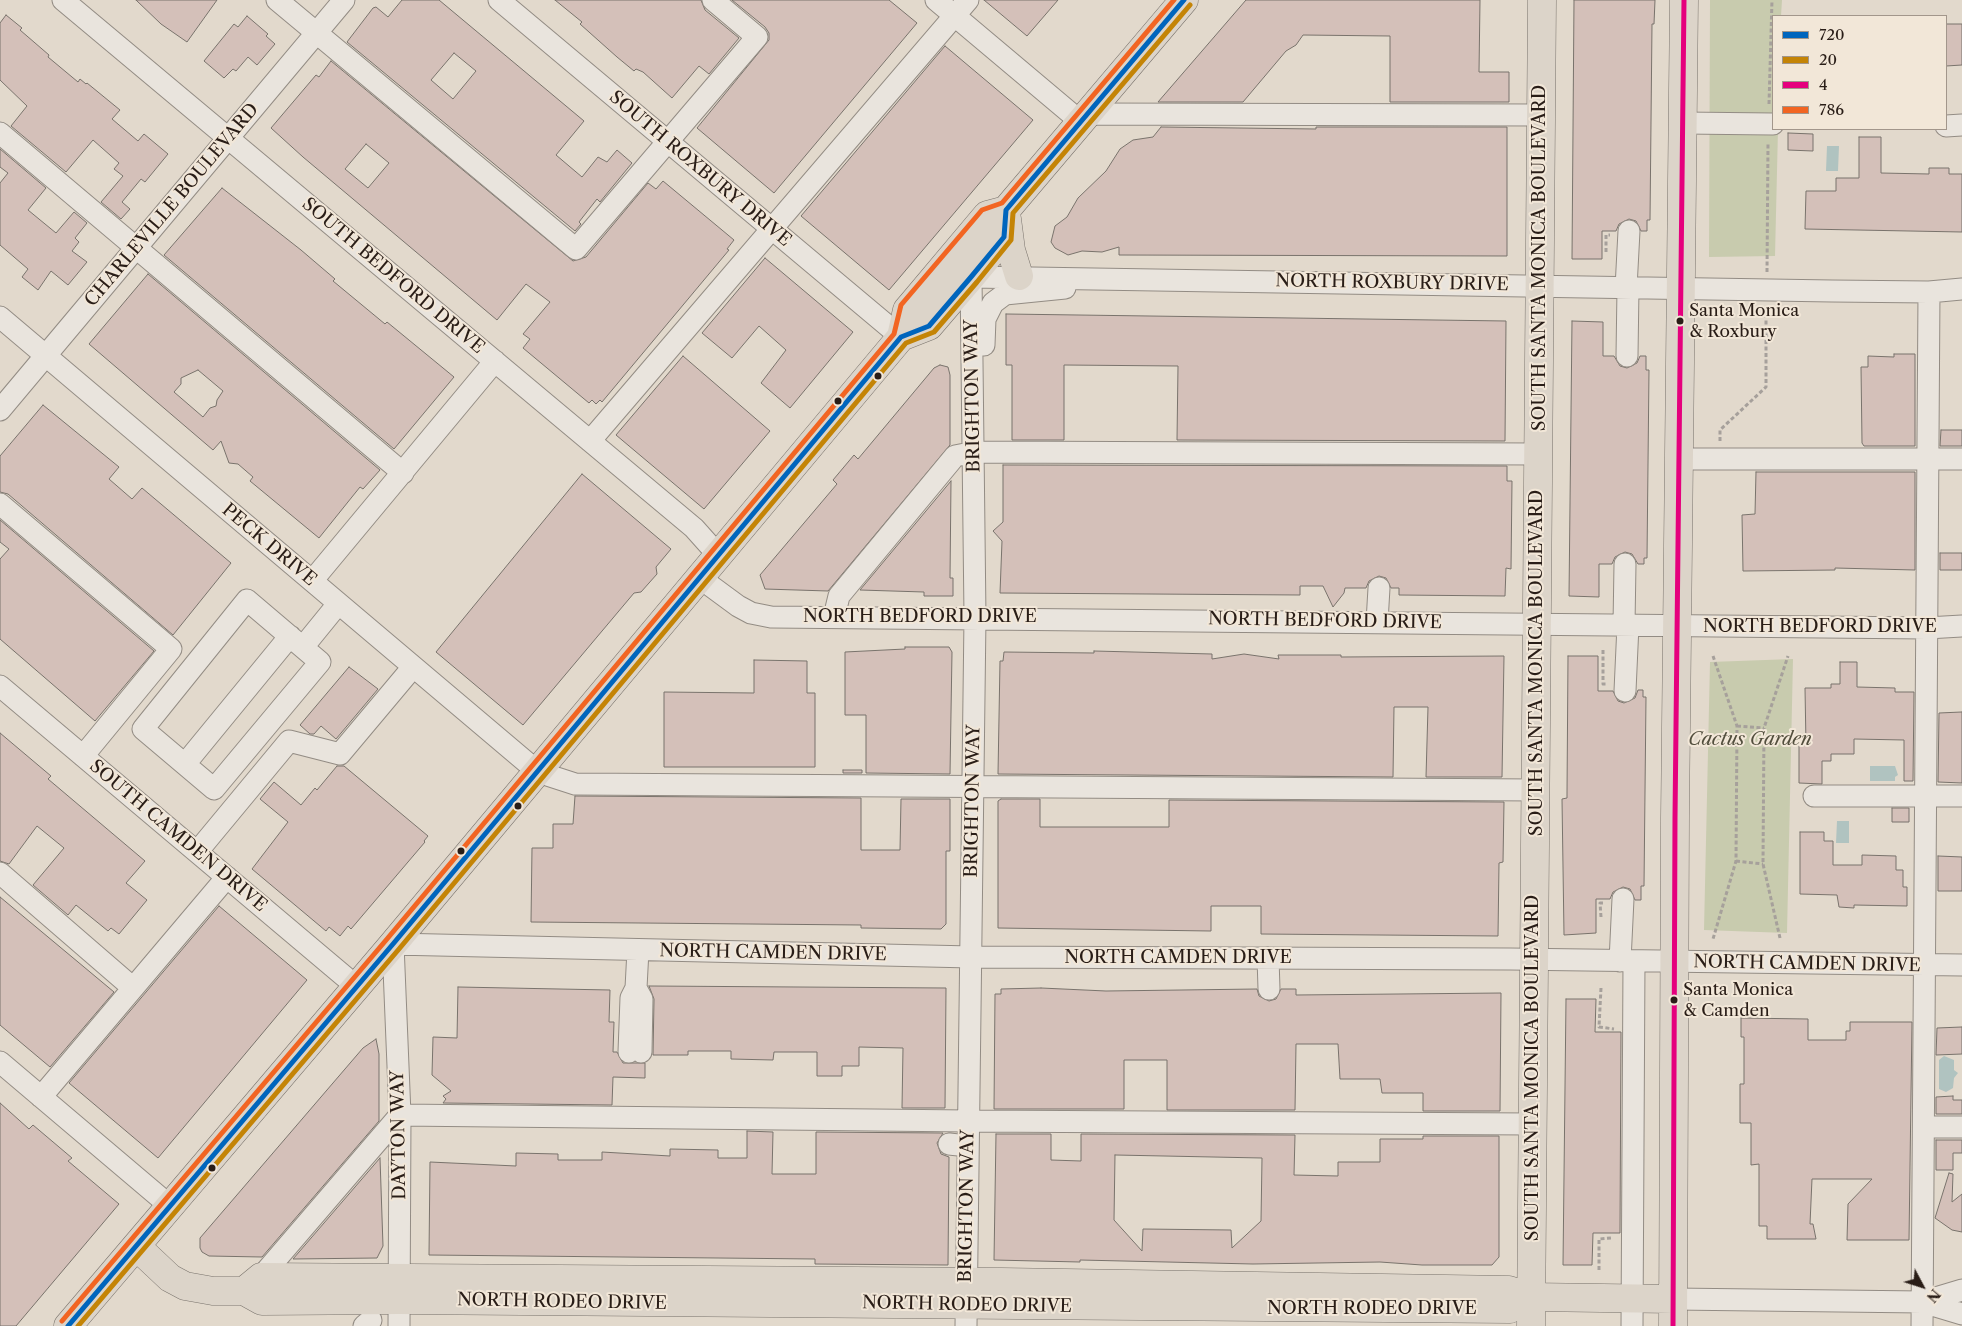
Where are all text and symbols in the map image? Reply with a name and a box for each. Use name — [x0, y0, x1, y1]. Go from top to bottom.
legend — [1772, 15, 1947, 130]
text: 720 — [1819, 25, 1845, 44]
text: 20 — [1819, 50, 1837, 69]
text: 4 — [1819, 75, 1828, 94]
street label: SOUTH SANTA MONICA BOULEVARD — [1529, 85, 1551, 431]
street label: SOUTH ROXBURY DRIVE — [605, 87, 795, 251]
street label: CHARLEVILLE BOULEVARD — [81, 99, 263, 311]
text: 786 — [1819, 100, 1844, 119]
street label: SOUTH BEDFORD DRIVE — [297, 193, 489, 359]
street label: NORTH ROXBURY DRIVE — [1275, 270, 1509, 296]
place label: Santa Monica & Roxbury — [1689, 301, 1799, 341]
marker: Santa Monica & Roxbury — [1675, 316, 1685, 326]
street label: BRIGHTON WAY — [961, 319, 985, 473]
unlabelled marker — [873, 371, 883, 381]
unlabelled marker — [833, 396, 843, 406]
street label: SOUTH SANTA MONICA BOULEVARD — [1526, 490, 1548, 836]
street label: PECK DRIVE — [217, 499, 321, 591]
street label: NORTH BEDFORD DRIVE — [803, 606, 1037, 628]
street label: NORTH BEDFORD DRIVE — [1208, 608, 1442, 634]
street label: NORTH BEDFORD DRIVE — [1703, 616, 1937, 638]
street label: BRIGHTON WAY — [961, 724, 985, 878]
park label: Cactus Garden — [1688, 729, 1812, 751]
street label: SOUTH CAMDEN DRIVE — [85, 755, 271, 917]
unlabelled marker — [513, 801, 523, 811]
unlabelled marker — [456, 846, 466, 856]
street label: SOUTH SANTA MONICA BOULEVARD — [1522, 895, 1544, 1241]
street label: NORTH CAMDEN DRIVE — [659, 940, 887, 966]
street label: NORTH CAMDEN DRIVE — [1064, 947, 1292, 969]
street label: NORTH CAMDEN DRIVE — [1693, 951, 1921, 977]
place label: Santa Monica & Camden — [1683, 980, 1793, 1020]
marker: Santa Monica & Camden — [1669, 995, 1679, 1005]
street label: DAYTON WAY — [387, 1070, 411, 1200]
street label: BRIGHTON WAY — [955, 1129, 979, 1283]
unlabelled marker — [207, 1163, 217, 1173]
north arrow — [1897, 1261, 1947, 1311]
text: N — [1923, 1285, 1944, 1306]
street label: NORTH RODEO DRIVE — [457, 1289, 667, 1315]
street label: NORTH RODEO DRIVE — [862, 1292, 1072, 1318]
street label: NORTH RODEO DRIVE — [1267, 1298, 1477, 1320]

